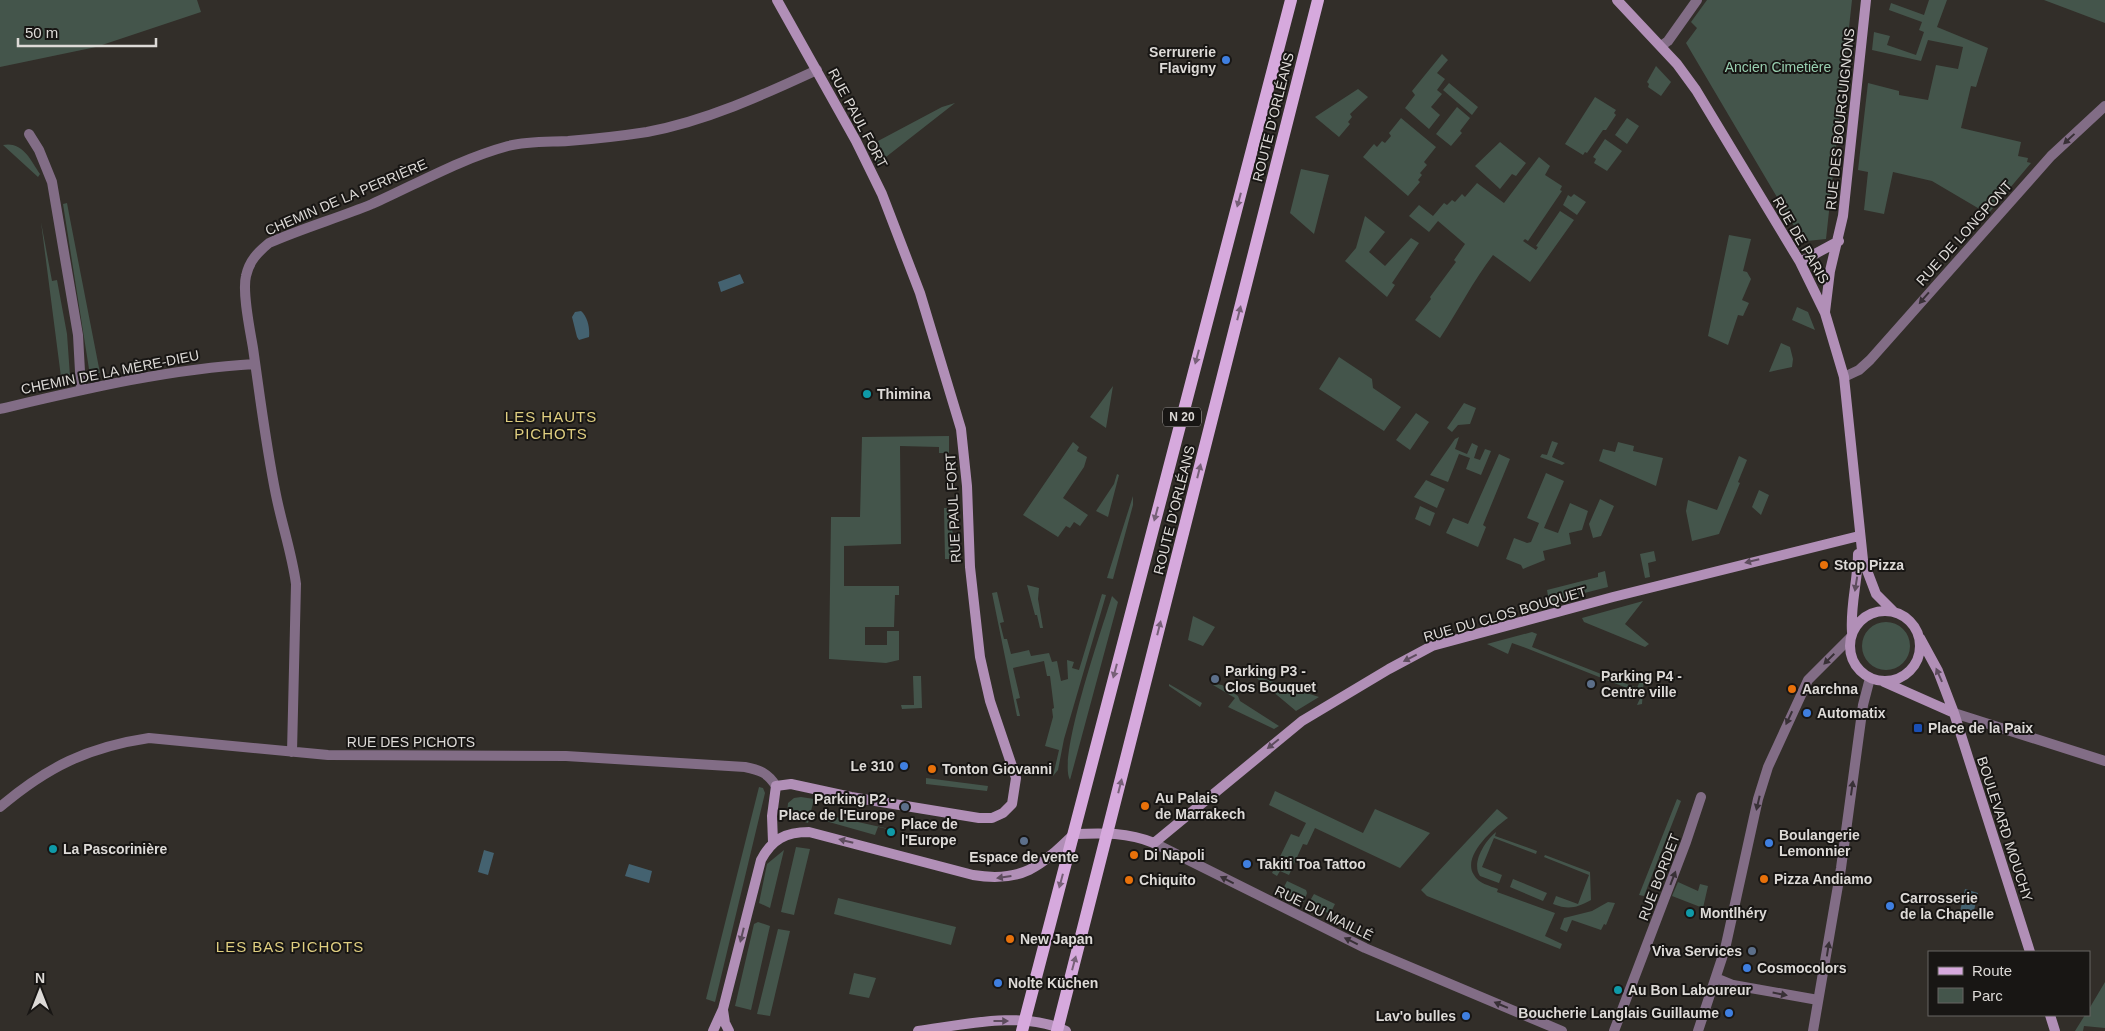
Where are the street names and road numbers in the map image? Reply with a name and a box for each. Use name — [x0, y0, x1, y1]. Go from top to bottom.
street label: RUE DES BOURGUIGNONS — [1822, 27, 1858, 211]
street label: ROUTE D'ORLÉANS — [1249, 51, 1297, 183]
street label: RUE PAUL FORT — [825, 66, 891, 171]
street label: CHEMIN DE LA PERRIÈRE — [263, 156, 429, 238]
street label: RUE DE LONGPONT — [1913, 177, 2016, 289]
street label: RUE DE PARIS — [1770, 194, 1832, 286]
street label: CHEMIN DE LA MÈRE-DIEU — [20, 347, 200, 397]
road number: N 20 — [1163, 408, 1201, 427]
street label: ROUTE D'ORLÉANS — [1150, 444, 1198, 576]
street label: RUE PAUL FORT — [942, 452, 964, 563]
street label: RUE DU CLOS BOUQUET — [1422, 583, 1589, 645]
street label: RUE DES PICHOTS — [347, 734, 475, 750]
street label: BOULEVARD MOUCHY — [1974, 755, 2036, 904]
street label: RUE BORDET — [1635, 831, 1683, 923]
street label: RUE DU MAILLÉ — [1272, 882, 1376, 944]

